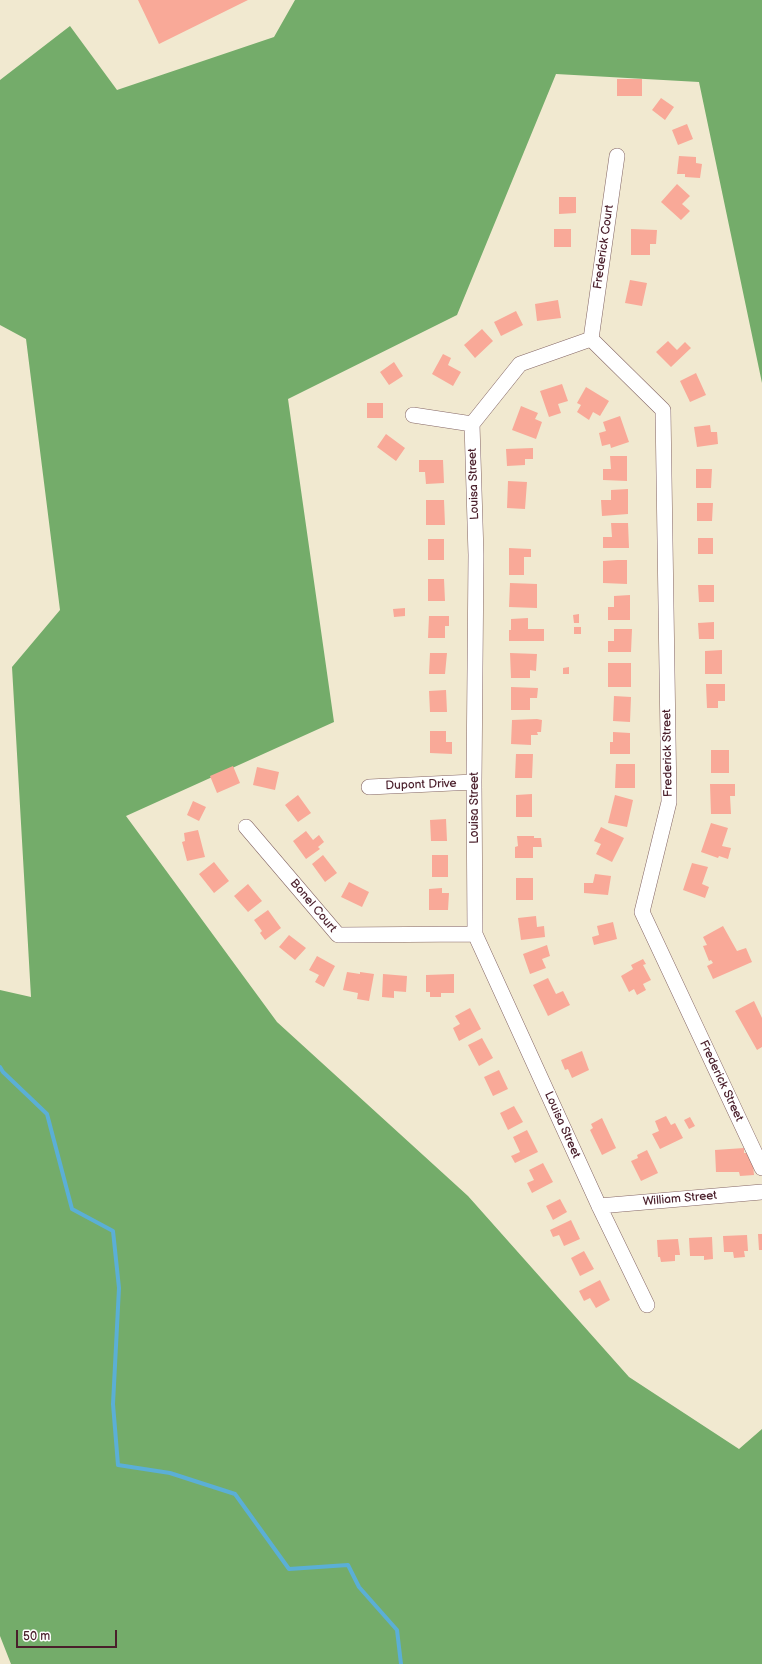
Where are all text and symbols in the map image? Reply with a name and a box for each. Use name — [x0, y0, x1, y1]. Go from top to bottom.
street label: Frederick Court — [591, 204, 617, 290]
street label: Louisa Street — [466, 448, 482, 520]
street label: Frederick Street — [660, 709, 676, 797]
street label: Louisa Street — [468, 772, 482, 844]
street label: Dupont Drive — [385, 777, 457, 793]
street label: Bonel Court — [287, 877, 339, 935]
street label: Frederick Street — [696, 1038, 746, 1124]
street label: Louisa Street — [541, 1089, 583, 1161]
street label: William Street — [642, 1189, 718, 1209]
scale bar — [18, 1622, 119, 1648]
text: 50 m — [23, 1629, 50, 1644]

